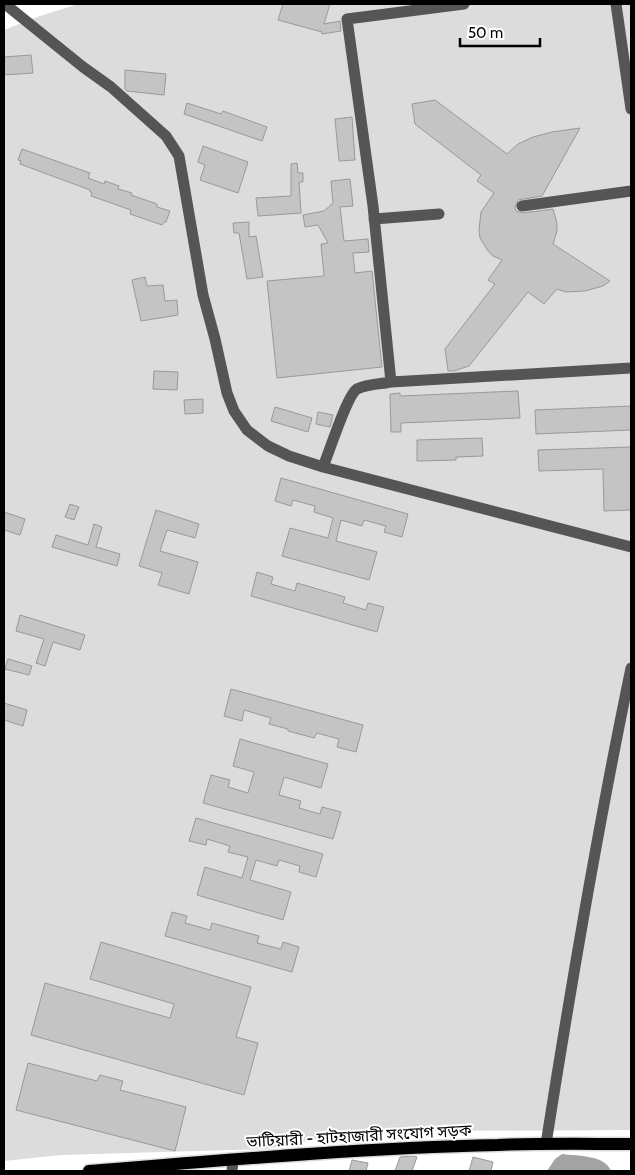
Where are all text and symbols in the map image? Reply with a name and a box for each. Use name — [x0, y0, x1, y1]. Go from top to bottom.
scale bar — [460, 15, 540, 47]
text: 50 m — [468, 24, 503, 42]
street label: ভাটিয়ারী - হাটহাজারী সংযোগ সড়ক — [245, 1121, 473, 1151]

